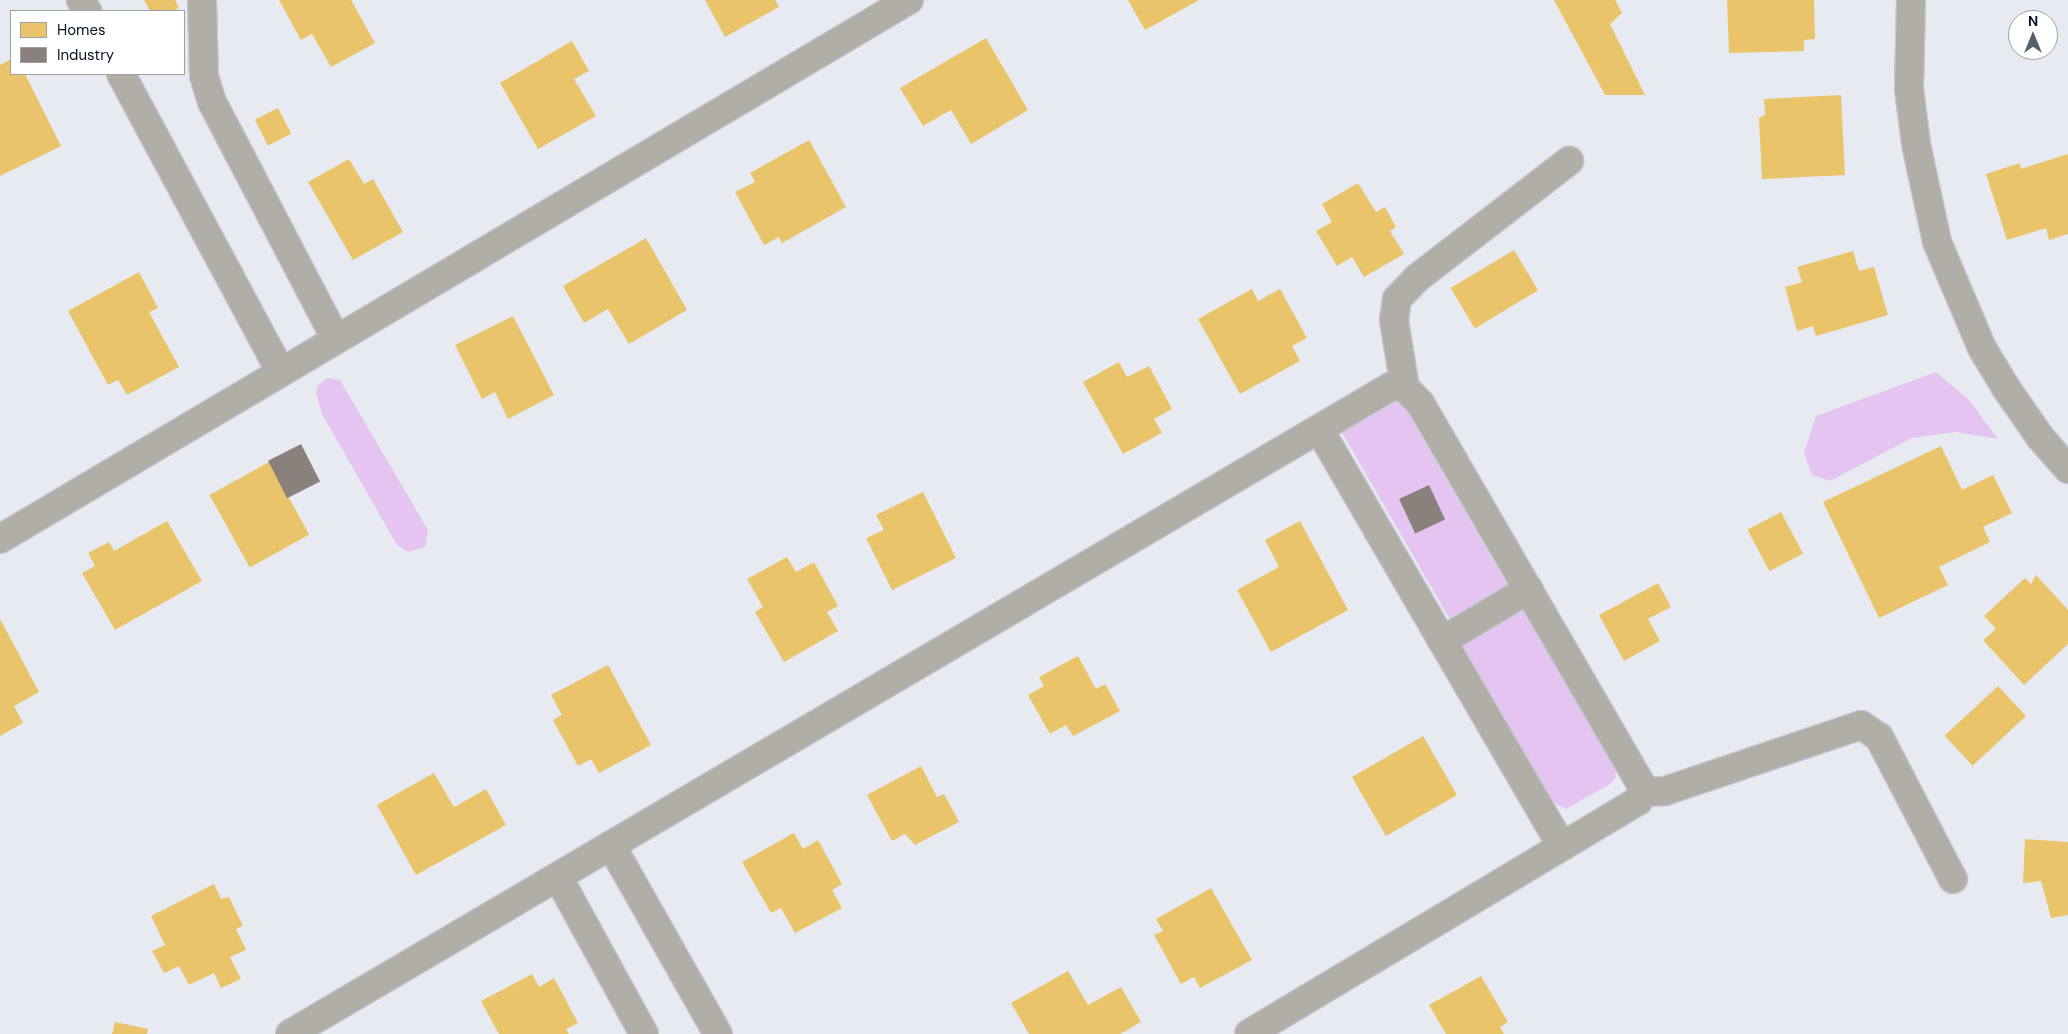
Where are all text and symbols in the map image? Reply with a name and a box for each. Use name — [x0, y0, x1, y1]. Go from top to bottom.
legend — [10, 10, 185, 75]
north arrow — [2008, 10, 2058, 60]
text: N — [2028, 12, 2038, 30]
text: Homes — [57, 20, 106, 40]
text: Industry — [57, 45, 114, 65]

